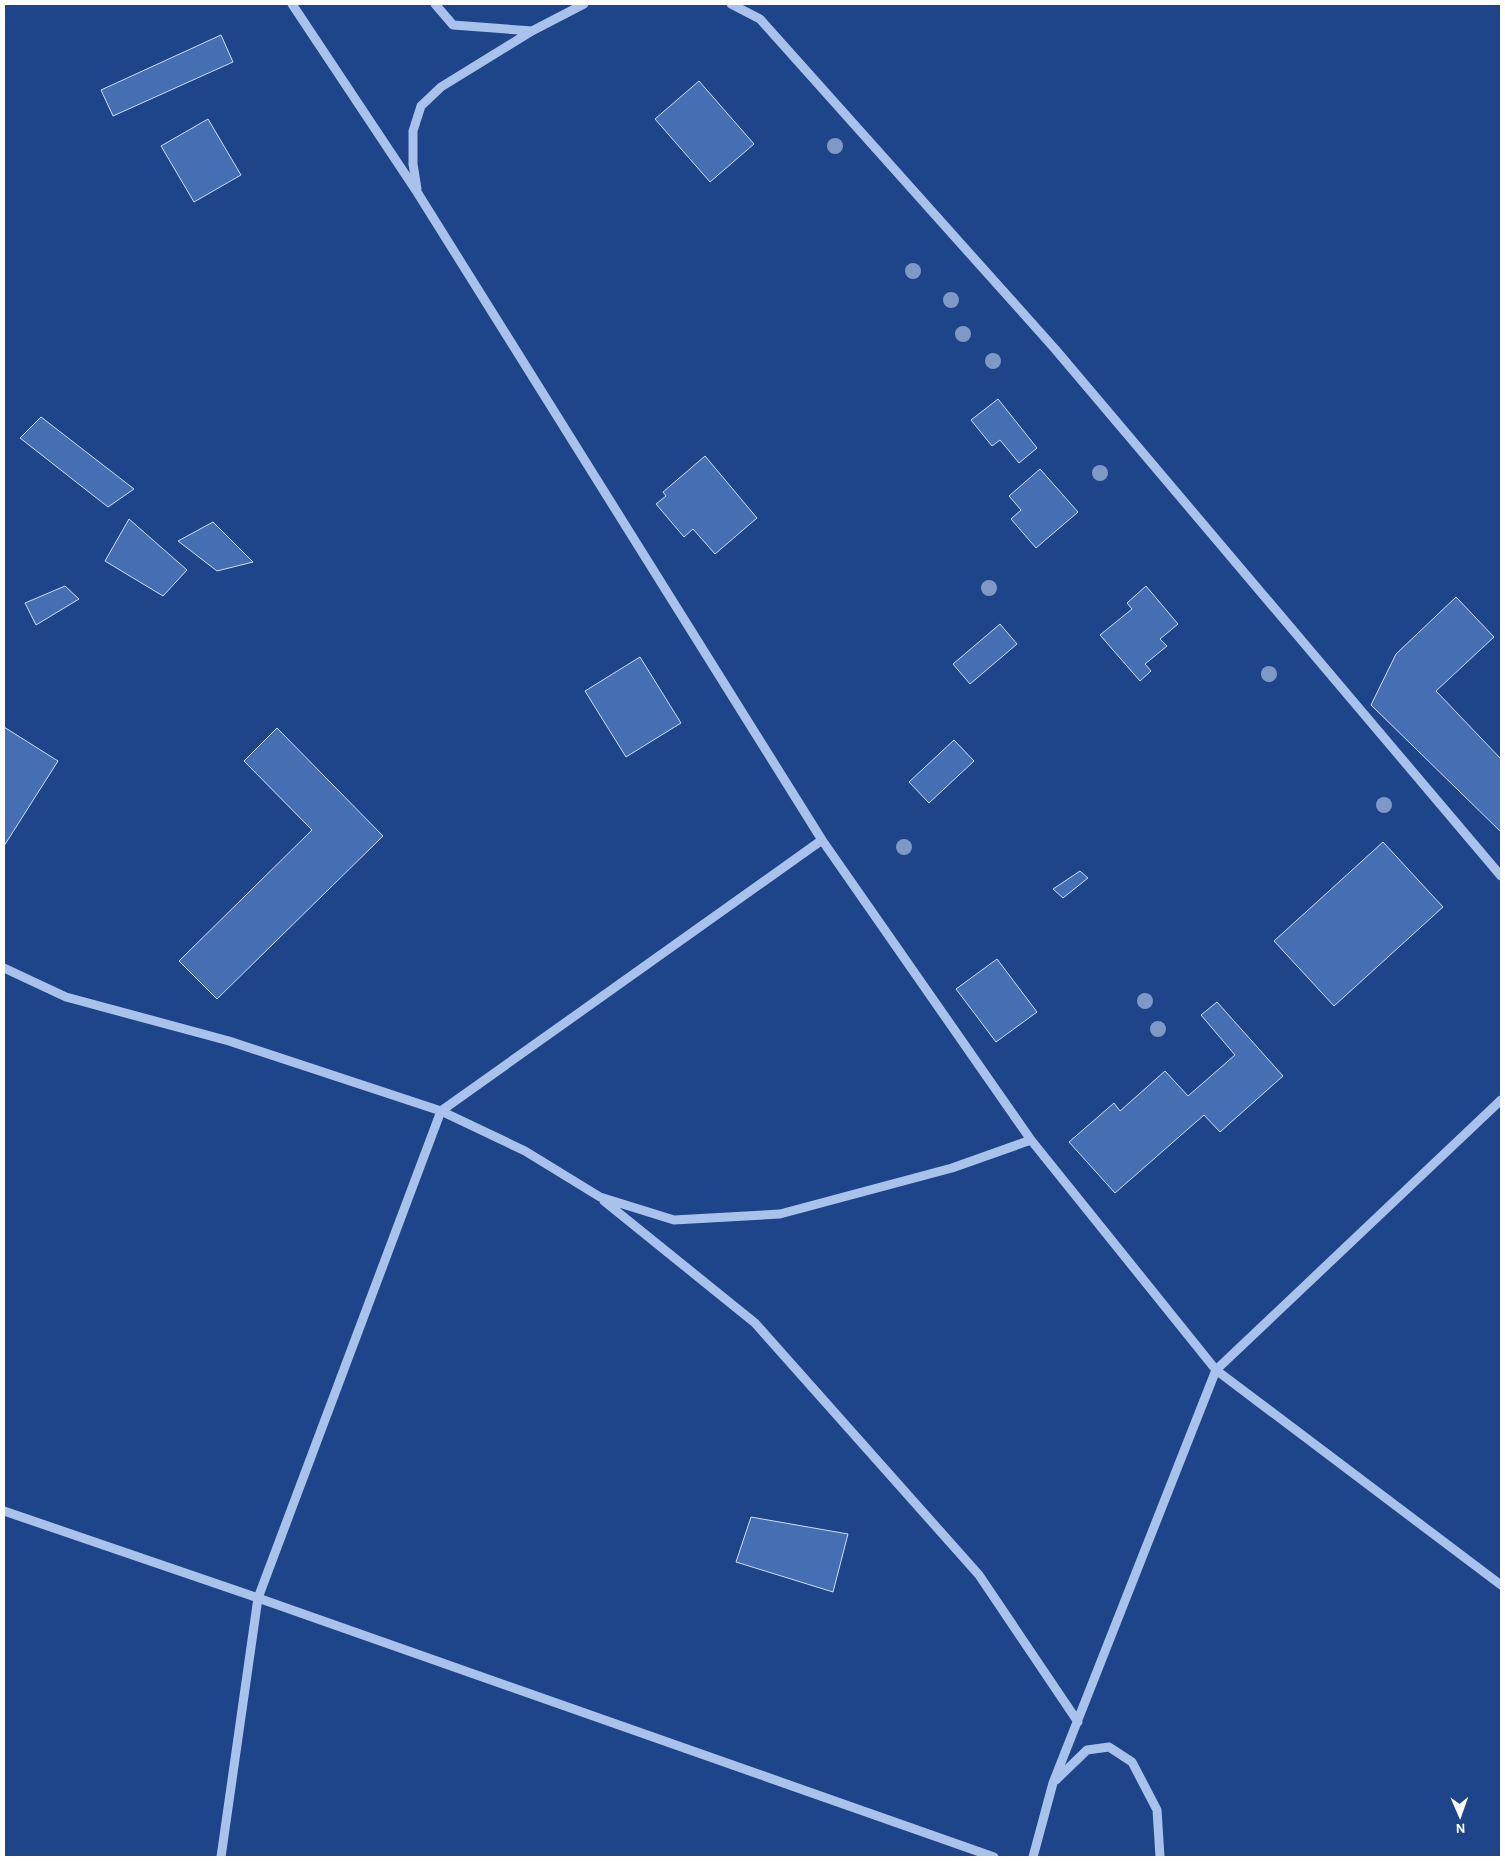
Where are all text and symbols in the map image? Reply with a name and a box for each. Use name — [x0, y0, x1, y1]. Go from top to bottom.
north arrow — [1435, 1791, 1485, 1841]
text: N — [1455, 1821, 1466, 1835]

